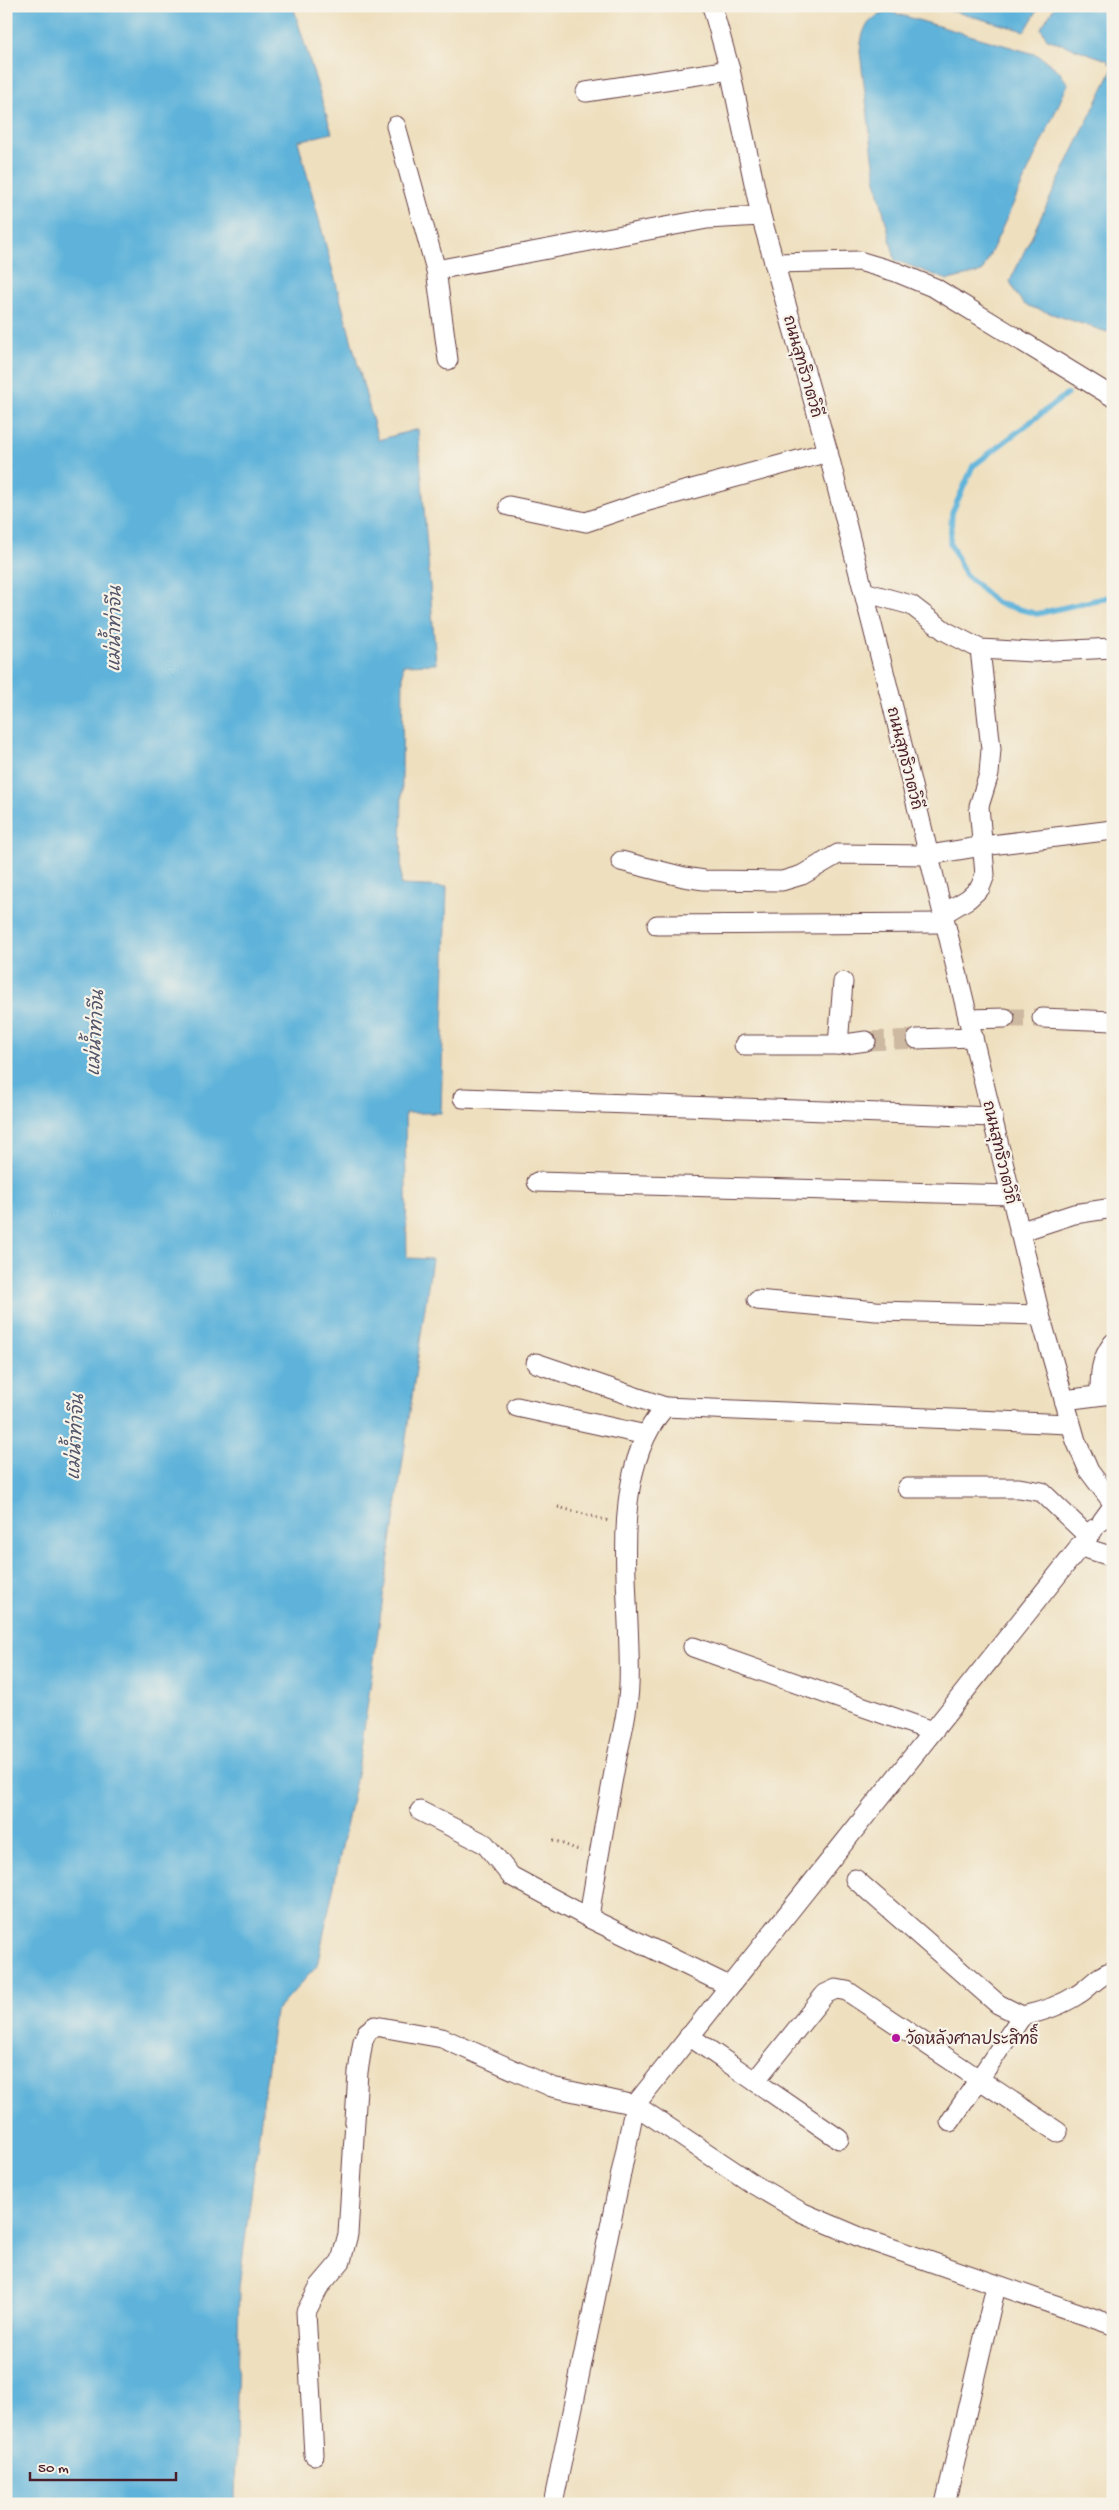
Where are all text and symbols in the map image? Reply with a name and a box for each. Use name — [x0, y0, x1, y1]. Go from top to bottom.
street label: ถนนสุทธิวาตวิถี — [777, 313, 828, 420]
water label: แม่น้ำท่าจีน — [96, 585, 128, 672]
street label: ถนนสุทธิวาตวิถี — [881, 704, 928, 812]
water label: แม่น้ำท่าจีน — [76, 988, 110, 1077]
street label: ถนนสุทธิวาตวิถี — [976, 1098, 1023, 1206]
water label: แม่น้ำท่าจีน — [56, 1392, 90, 1481]
place label: วัดหลังศาลประสิทธิ์ — [906, 2023, 1039, 2051]
marker: วัดหลังศาลประสิทธิ์ — [890, 2032, 902, 2044]
scale bar — [30, 2450, 176, 2482]
text: 50 m — [38, 2460, 69, 2478]

